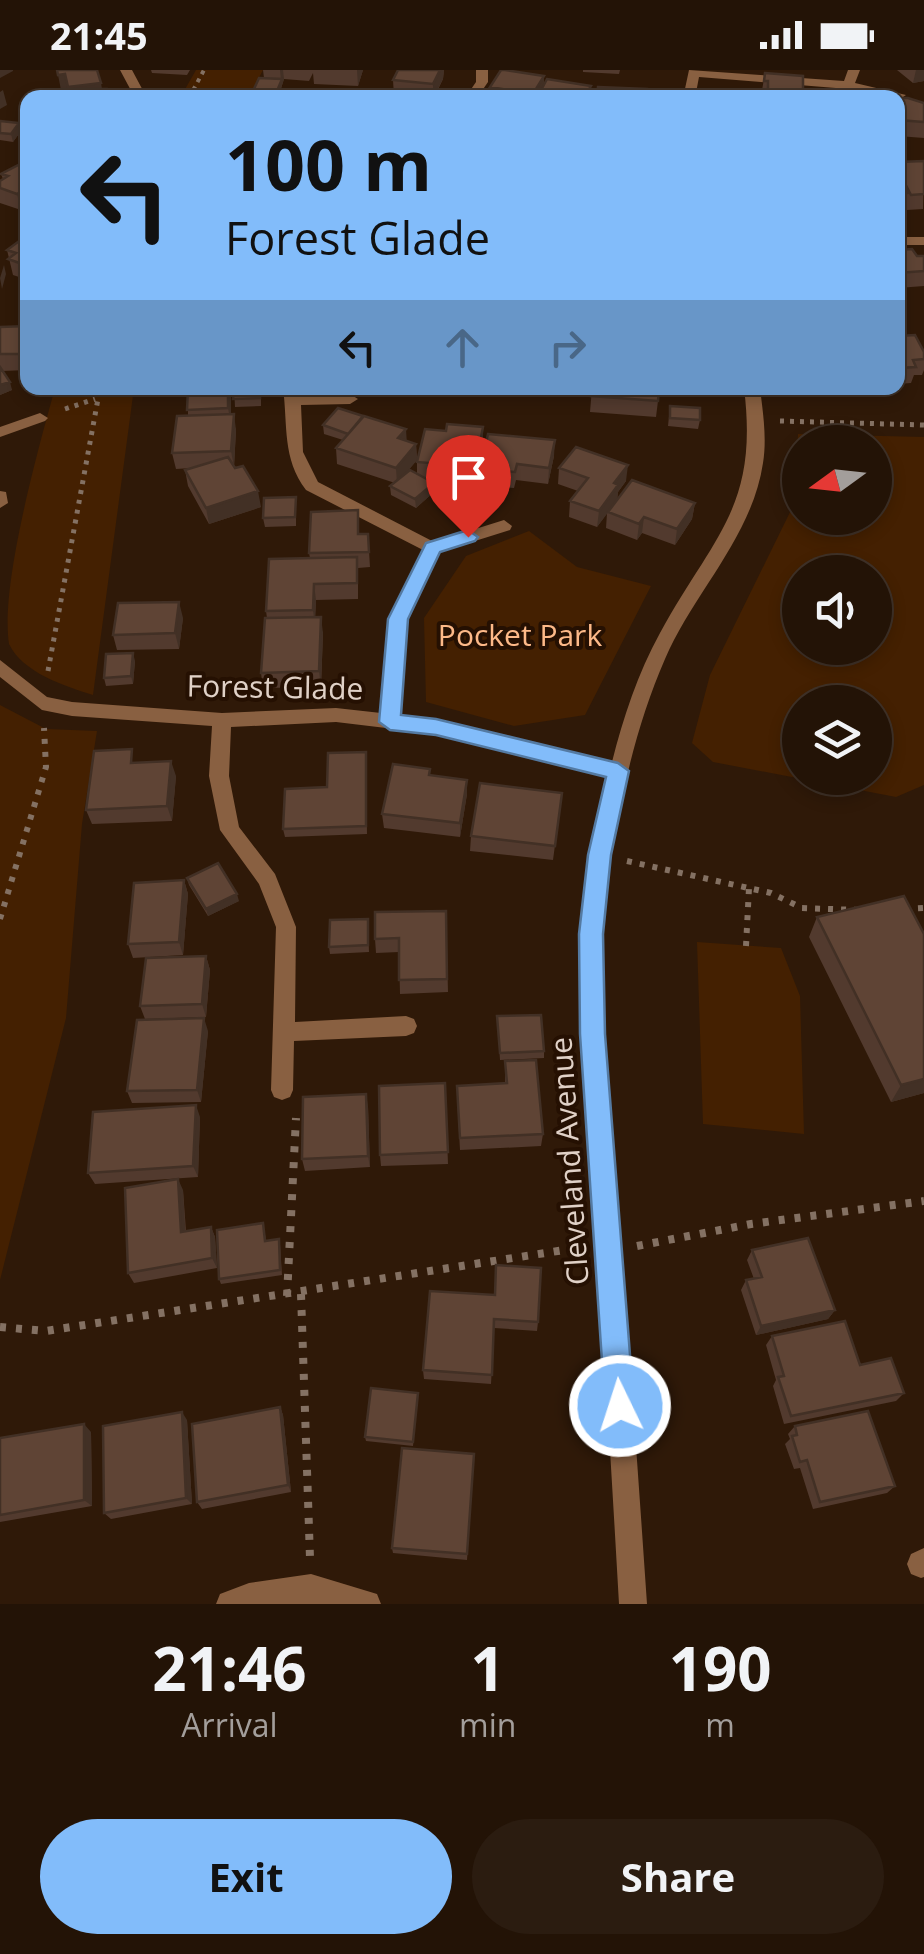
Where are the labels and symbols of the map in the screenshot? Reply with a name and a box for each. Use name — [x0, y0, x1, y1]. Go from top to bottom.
north arrow — [782, 425, 892, 535]
pin — [426, 435, 511, 538]
park label: Pocket Park — [438, 614, 602, 655]
street label: Forest Glade — [186, 664, 364, 709]
street label: Cleveland Avenue — [539, 1036, 598, 1286]
position arrow — [568, 1354, 672, 1458]

